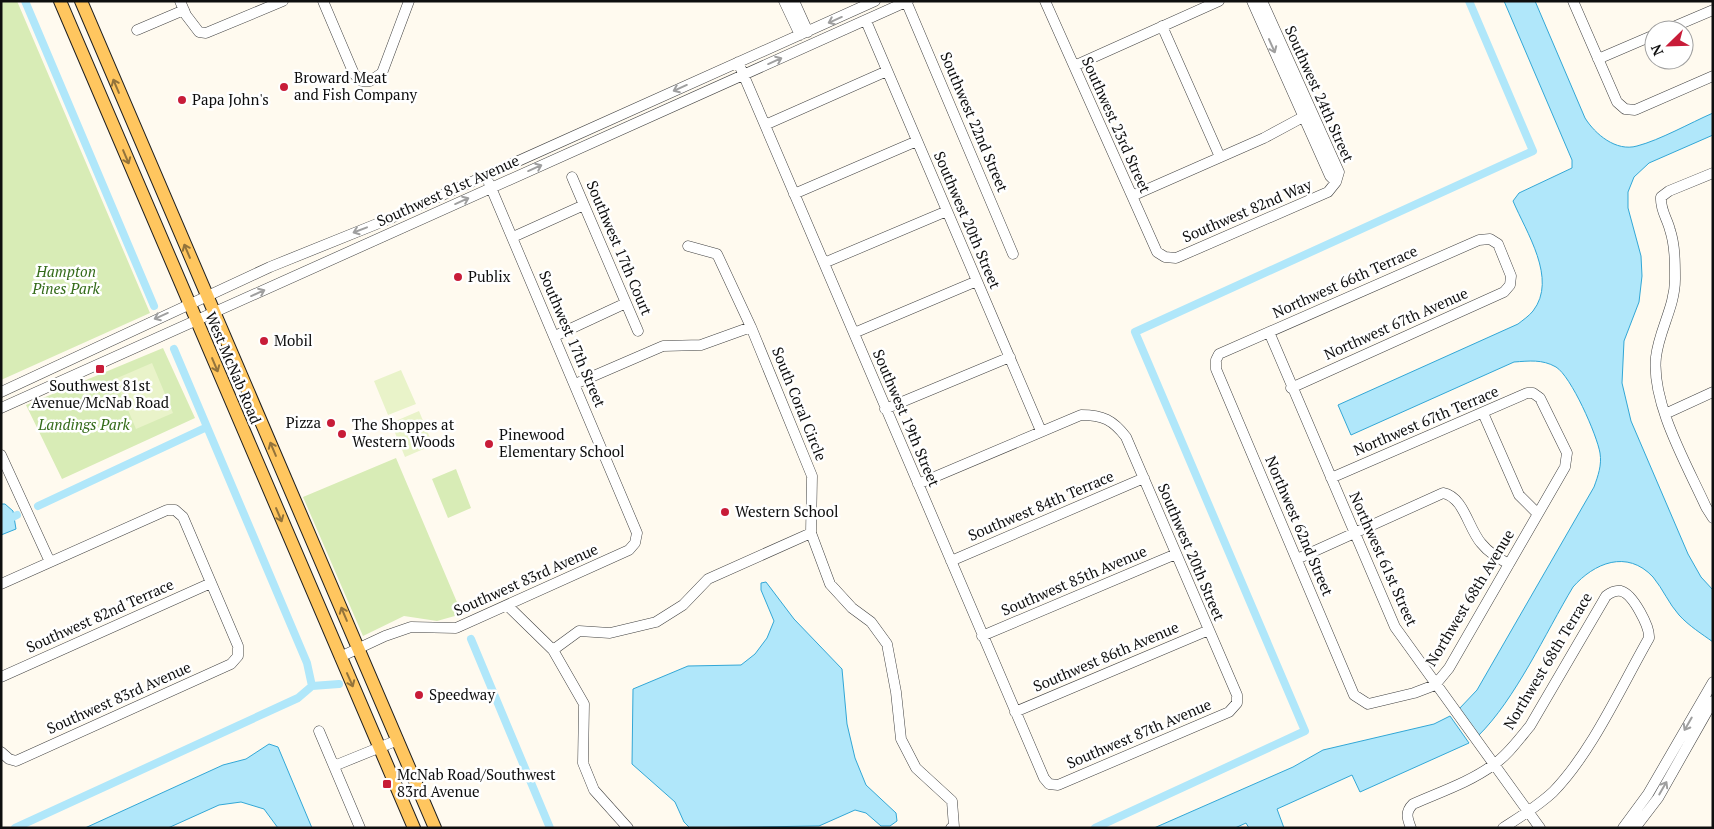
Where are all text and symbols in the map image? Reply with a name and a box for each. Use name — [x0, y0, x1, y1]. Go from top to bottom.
one-way arrow — [828, 15, 843, 25]
north arrow — [1644, 20, 1694, 70]
street label: Southwest 24th Street — [1281, 22, 1359, 165]
one-way arrow — [1267, 38, 1277, 53]
text: N — [1646, 41, 1667, 59]
street label: Southwest 22nd Street — [936, 49, 1014, 195]
street label: Southwest 23rd Street — [1078, 53, 1156, 196]
one-way arrow — [767, 55, 782, 65]
place label: Broward Meat and Fish Company — [294, 67, 418, 104]
one-way arrow — [111, 79, 121, 94]
marker: Broward Meat and Fish Company — [278, 81, 290, 93]
one-way arrow — [673, 84, 688, 93]
place label: Papa John's — [192, 89, 269, 109]
marker: Papa John's — [176, 94, 188, 106]
street label: Southwest 20th Street — [930, 148, 1006, 292]
one-way arrow — [121, 149, 131, 164]
street label: Southwest 81st Avenue — [373, 150, 522, 231]
one-way arrow — [527, 163, 542, 172]
street label: Southwest 82nd Way — [1179, 174, 1315, 246]
street label: Southwest 17th Court — [583, 177, 657, 318]
one-way arrow — [454, 196, 469, 205]
one-way arrow — [353, 226, 369, 235]
street label: Northwest 66th Terrace — [1269, 240, 1420, 322]
one-way arrow — [181, 244, 191, 259]
park label: Hampton Pines Park — [31, 261, 101, 298]
place label: Publix — [468, 266, 511, 286]
street label: Southwest 17th Street — [535, 267, 611, 410]
marker: Publix — [452, 271, 464, 283]
street label: Northwest 67th Avenue — [1320, 282, 1471, 364]
one-way arrow — [250, 287, 265, 297]
street label: West McNab Road — [201, 308, 267, 427]
one-way arrow — [154, 312, 169, 322]
place label: Mobil — [274, 330, 313, 350]
marker: Mobil — [258, 335, 270, 347]
street label: South Coral Circle — [768, 344, 832, 463]
street label: Southwest 19th Street — [869, 346, 945, 490]
one-way arrow — [210, 357, 220, 372]
marker: Southwest 81st Avenue/McNab Road — [94, 363, 106, 375]
place label: Southwest 81st Avenue/McNab Road — [31, 375, 169, 412]
street label: Northwest 67th Terrace — [1350, 380, 1501, 460]
place label: Pizza — [286, 412, 321, 432]
park label: Landings Park — [37, 414, 131, 434]
place label: The Shoppes at Western Woods — [352, 414, 455, 451]
marker: Pizza — [325, 417, 337, 429]
place label: Pinewood Elementary School — [499, 424, 625, 461]
marker: The Shoppes at Western Woods — [336, 428, 348, 440]
marker: Pinewood Elementary School — [483, 438, 495, 450]
one-way arrow — [267, 442, 277, 457]
street label: Northwest 62nd Street — [1261, 453, 1339, 599]
street label: Southwest 84th Terrace — [965, 465, 1117, 545]
street label: Southwest 20th Street — [1154, 480, 1230, 624]
street label: Northwest 61st Street — [1345, 488, 1423, 629]
place label: Western School — [735, 501, 838, 521]
marker: Western School — [719, 506, 731, 518]
one-way arrow — [274, 507, 284, 522]
street label: Northwest 68th Avenue — [1420, 525, 1518, 670]
street label: Southwest 83rd Avenue — [450, 538, 601, 620]
street label: Southwest 85th Avenue — [998, 540, 1149, 620]
street label: Southwest 82nd Terrace — [23, 574, 176, 657]
street label: Northwest 68th Terrace — [1498, 588, 1596, 733]
one-way arrow — [339, 607, 349, 622]
street label: Southwest 86th Avenue — [1030, 616, 1181, 696]
street label: Southwest 83rd Avenue — [43, 656, 194, 738]
one-way arrow — [345, 672, 355, 687]
place label: Speedway — [429, 684, 495, 704]
marker: Speedway — [413, 689, 425, 701]
street label: Southwest 87th Avenue — [1063, 693, 1214, 773]
one-way arrow — [1683, 716, 1693, 730]
place label: McNab Road/Southwest 83rd Avenue — [397, 764, 556, 801]
marker: McNab Road/Southwest 83rd Avenue — [381, 778, 393, 790]
one-way arrow — [1659, 781, 1669, 795]

